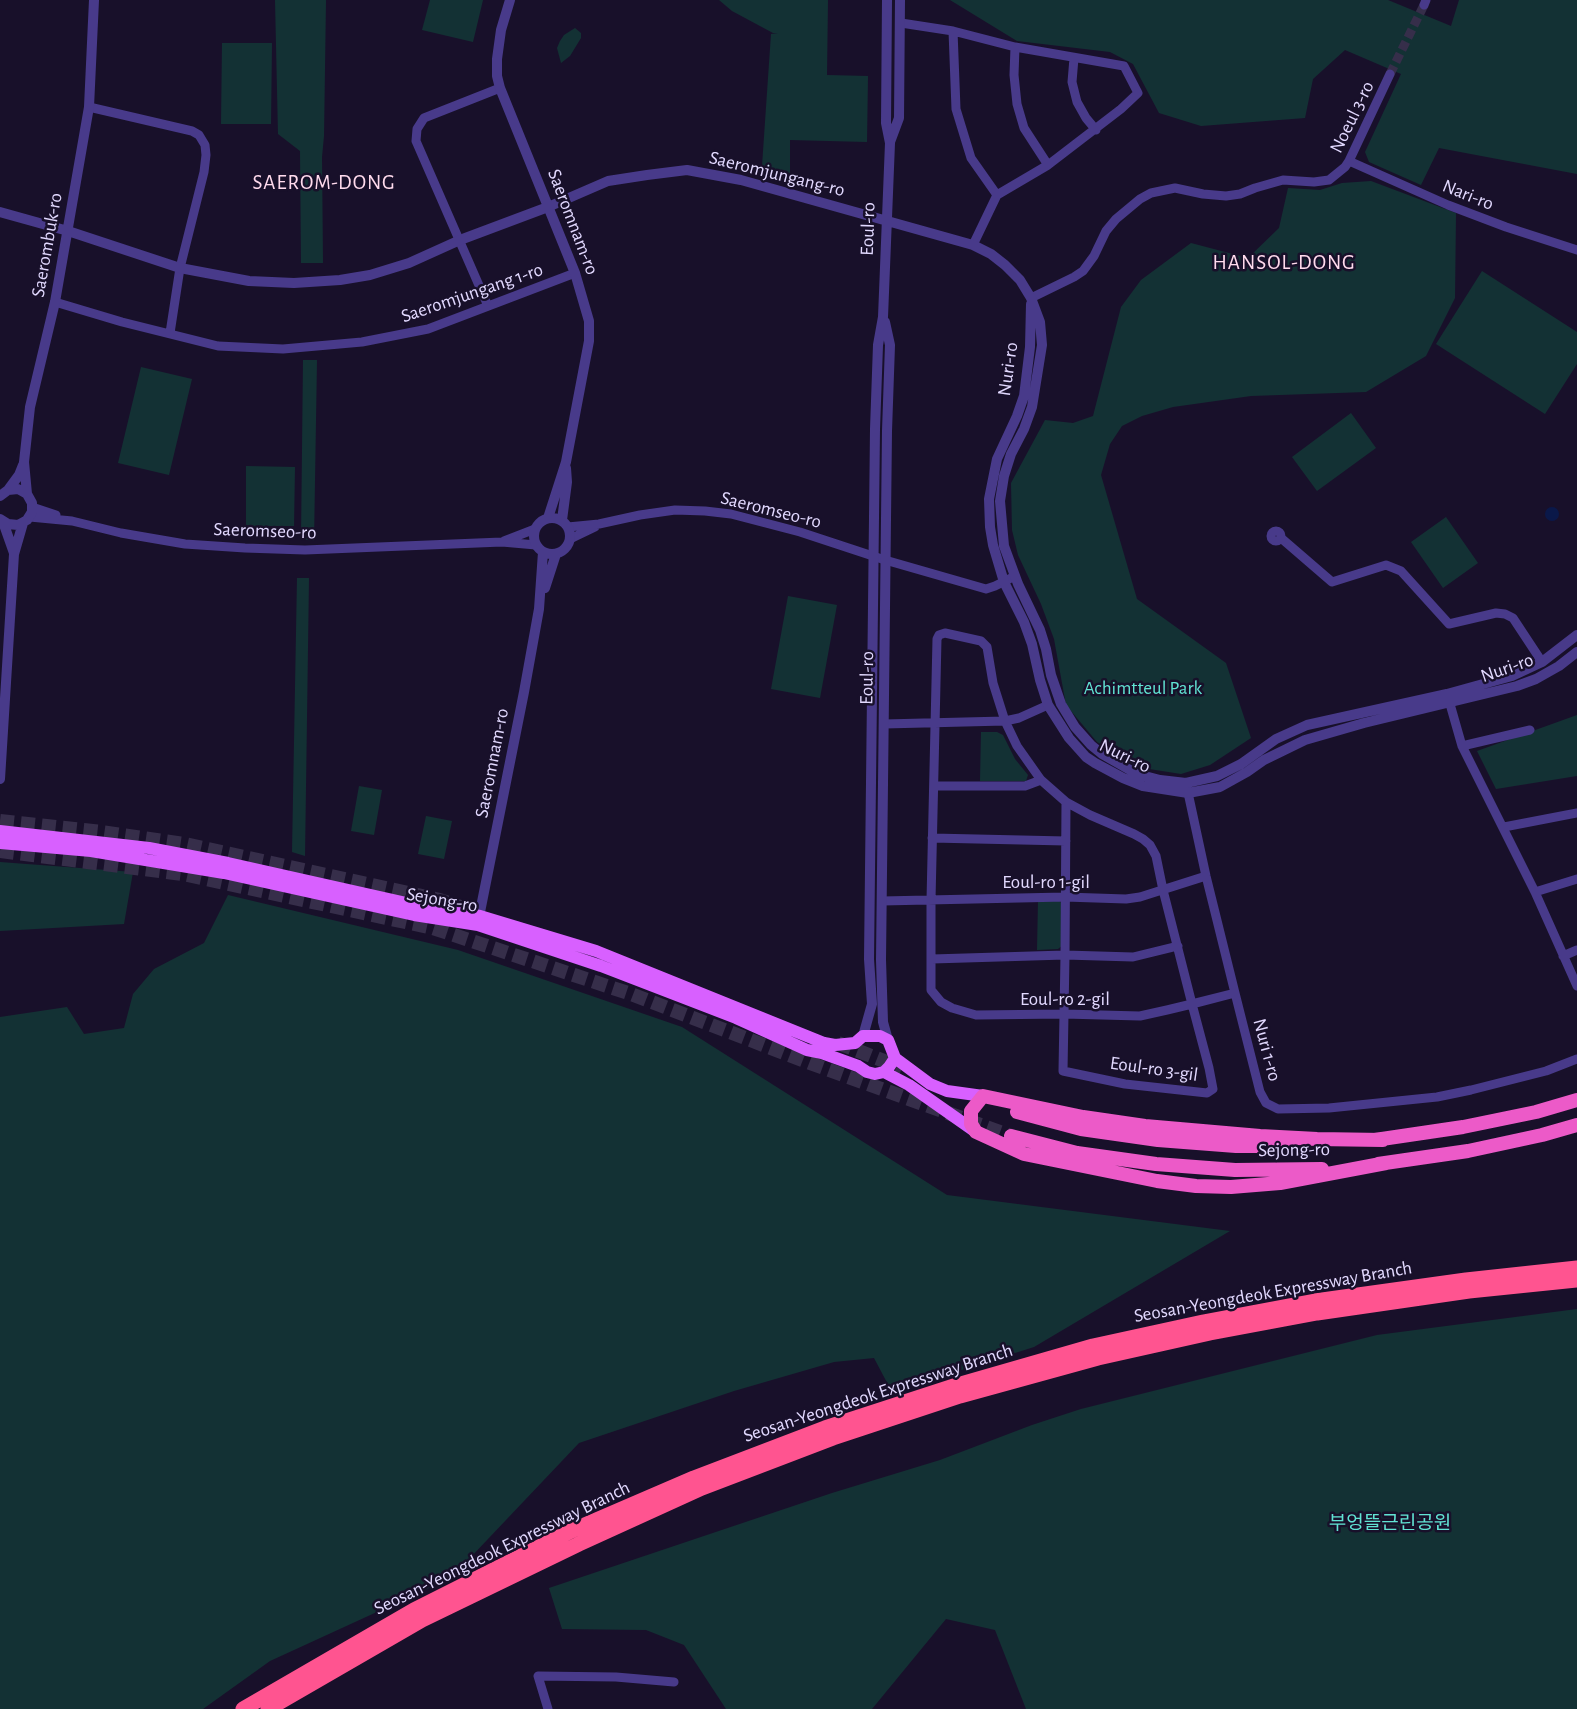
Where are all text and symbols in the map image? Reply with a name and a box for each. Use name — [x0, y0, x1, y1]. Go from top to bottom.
street label: Noeul 3-ro — [1325, 77, 1379, 157]
street label: Saeromjungang-ro — [707, 146, 847, 202]
street label: Saeromnam-ro — [542, 166, 604, 278]
district label: SAEROM-DONG — [251, 170, 397, 196]
street label: Nari-ro — [1439, 174, 1497, 216]
street label: Saerombuk-ro — [27, 191, 67, 299]
street label: Eoul-ro — [856, 202, 880, 256]
district label: HANSOL-DONG — [1211, 250, 1357, 276]
street label: Saeromjungang 1-ro — [398, 258, 546, 328]
street label: Nuri-ro — [993, 341, 1023, 397]
street label: Saeromseo-ro — [718, 486, 824, 534]
street label: Saeromseo-ro — [213, 518, 317, 544]
street label: Nuri-ro — [1478, 648, 1536, 688]
street label: Eoul-ro — [855, 651, 879, 705]
park label: Achimtteul Park — [1084, 677, 1202, 699]
street label: Saeromnam-ro — [470, 706, 514, 820]
street label: Nuri-ro — [1096, 734, 1154, 778]
street label: Eoul-ro 1-gil — [1002, 871, 1090, 893]
street label: Sejong-ro — [405, 883, 479, 917]
street label: Eoul-ro 2-gil — [1020, 988, 1110, 1010]
street label: Nuri 1-ro — [1248, 1016, 1286, 1084]
street label: Eoul-ro 3-gil — [1108, 1052, 1200, 1086]
street label: Sejong-ro — [1258, 1138, 1330, 1162]
street label: Seosan-Yeongdeok Expressway Branch — [1132, 1256, 1414, 1328]
street label: Seosan-Yeongdeok Expressway Branch — [740, 1339, 1016, 1447]
street label: Seosan-Yeongdeok Expressway Branch — [370, 1476, 634, 1620]
park label: 부엉뜰근린공원 — [1329, 1512, 1451, 1534]

